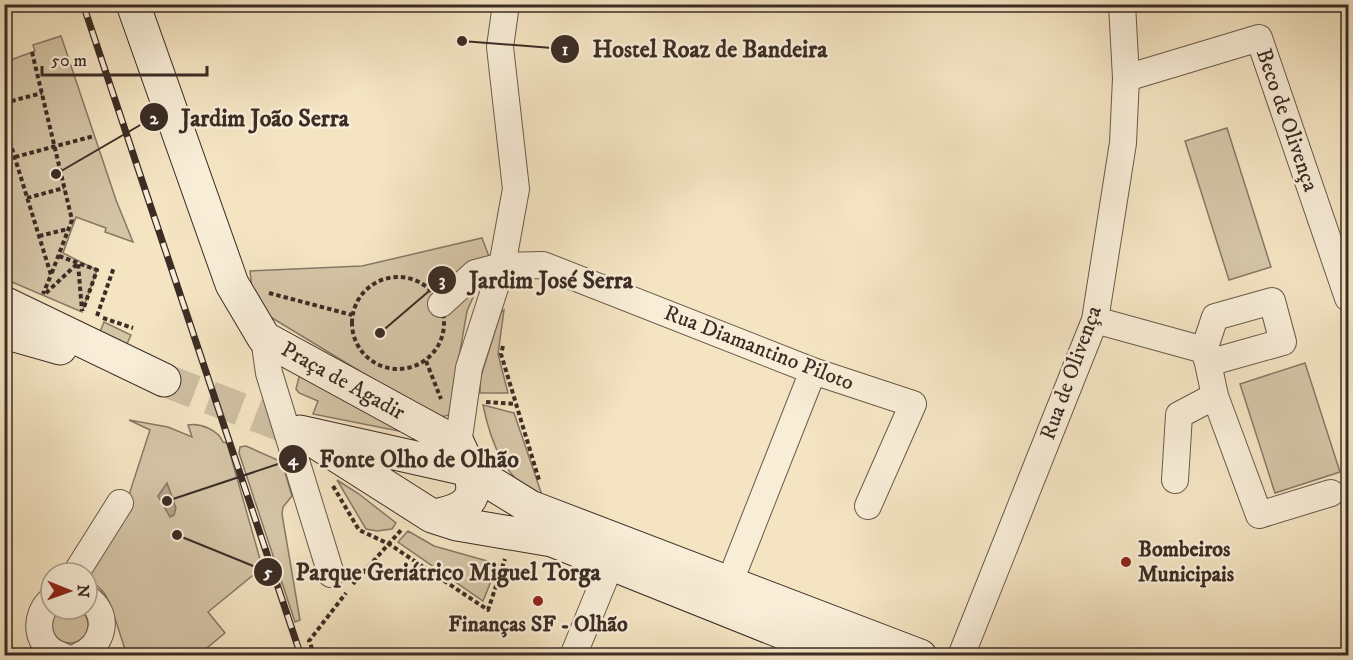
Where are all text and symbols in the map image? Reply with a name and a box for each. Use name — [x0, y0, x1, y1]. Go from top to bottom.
callout: Hostel Roaz de Bandeira — [550, 28, 839, 70]
text: Hostel Roaz de Bandeira — [593, 35, 828, 65]
scale bar — [42, 39, 207, 77]
text: 1 — [562, 39, 569, 61]
street label: Beco de Olivença — [1250, 45, 1324, 196]
text: 50 m — [51, 50, 87, 72]
callout: Jardim João Serra — [139, 96, 361, 138]
text: Jardim João Serra — [178, 104, 350, 134]
text: 2 — [150, 108, 160, 130]
callout: Jardim José Serra — [427, 259, 645, 301]
text: Jardim José Serra — [466, 266, 634, 296]
text: 3 — [439, 270, 446, 292]
street label: Rua Diamantino Piloto — [660, 299, 858, 397]
street label: Rua de Olivença — [1034, 302, 1108, 444]
street label: Praça de Agadir — [276, 336, 410, 427]
callout: Fonte Olho de Olhão — [278, 438, 531, 480]
text: Fonte Olho de Olhão — [319, 445, 519, 475]
text: 4 — [287, 449, 299, 471]
place label: Bombeiros Municipais — [1138, 536, 1235, 588]
callout: Parque Geriátrico Miguel Torga — [253, 551, 613, 593]
marker: Bombeiros Municipais — [1119, 555, 1133, 569]
text: Parque Geriátrico Miguel Torga — [295, 558, 601, 588]
north arrow — [39, 561, 99, 621]
text: 5 — [263, 562, 273, 584]
text: N — [73, 585, 93, 598]
marker: Finanças SF - Olhão — [531, 594, 545, 608]
place label: Finanças SF - Olhão — [448, 611, 628, 638]

